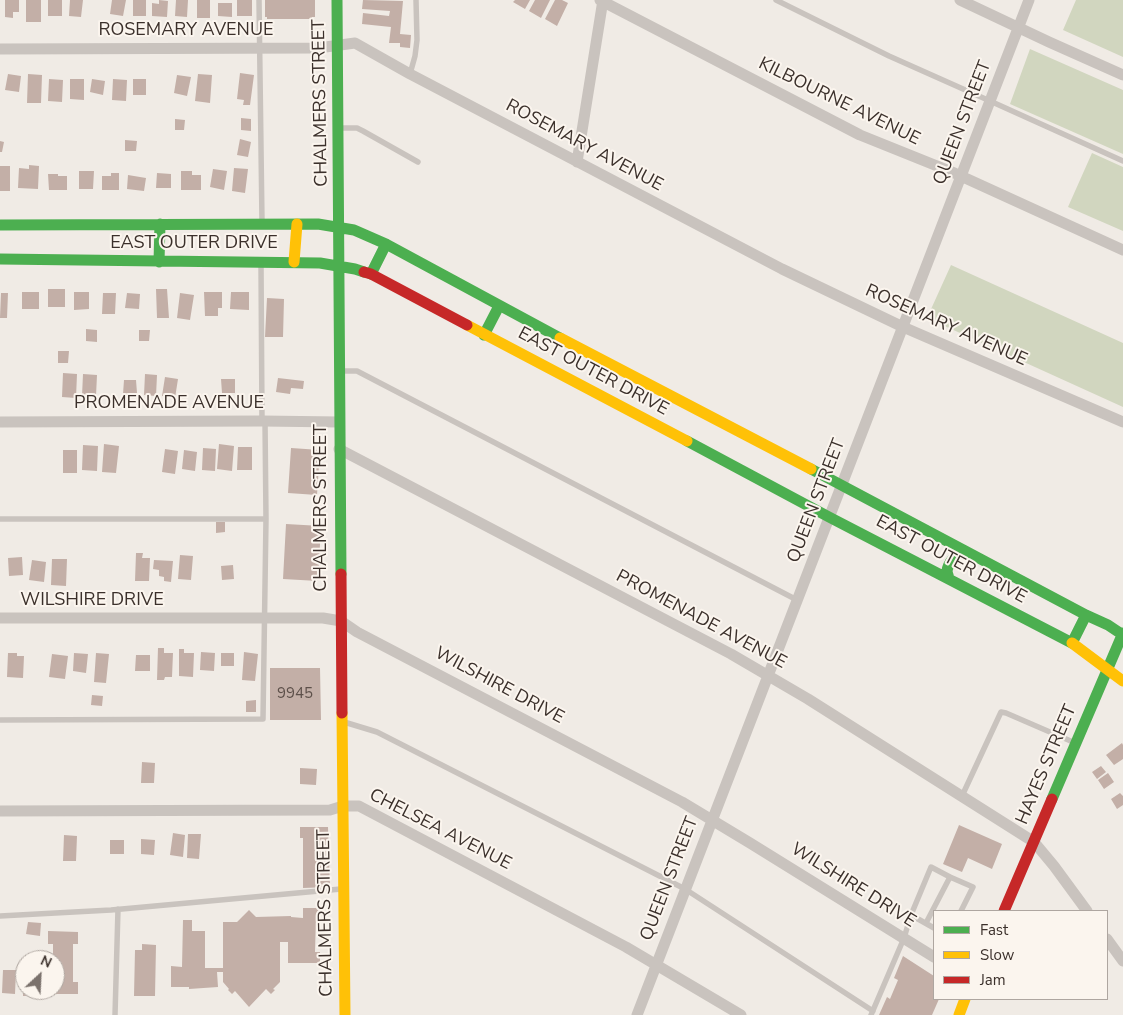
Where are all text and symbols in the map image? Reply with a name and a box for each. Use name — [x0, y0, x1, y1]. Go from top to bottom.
street label: CHALMERS STREET — [309, 19, 333, 187]
street label: ROSEMARY AVENUE — [98, 20, 274, 42]
street label: KILBOURNE AVENUE — [755, 53, 923, 151]
street label: QUEEN STREET — [929, 58, 997, 188]
street label: ROSEMARY AVENUE — [502, 95, 666, 197]
street label: EAST OUTER DRIVE — [110, 233, 278, 255]
street label: ROSEMARY AVENUE — [862, 281, 1030, 371]
street label: EAST OUTER DRIVE — [514, 323, 672, 421]
street label: PROMENADE AVENUE — [74, 393, 264, 415]
street label: CHALMERS STREET — [311, 424, 333, 592]
street label: QUEEN STREET — [783, 436, 851, 566]
street label: EAST OUTER DRIVE — [872, 511, 1030, 609]
street label: PROMENADE AVENUE — [612, 566, 790, 674]
street label: WILSHIRE DRIVE — [20, 590, 164, 612]
street label: WILSHIRE DRIVE — [431, 643, 567, 729]
house number: 9945 — [277, 685, 313, 703]
street label: HAYES STREET — [1012, 702, 1082, 828]
street label: CHELSEA AVENUE — [365, 785, 515, 875]
street label: QUEEN STREET — [636, 814, 704, 944]
street label: CHALMERS STREET — [314, 829, 338, 997]
street label: WILSHIRE DRIVE — [787, 839, 919, 933]
legend — [933, 910, 1108, 1000]
text: Fast — [980, 920, 1008, 940]
text: Slow — [980, 945, 1014, 965]
north arrow — [15, 950, 65, 1000]
text: N — [37, 951, 55, 973]
text: Jam — [980, 970, 1006, 990]

